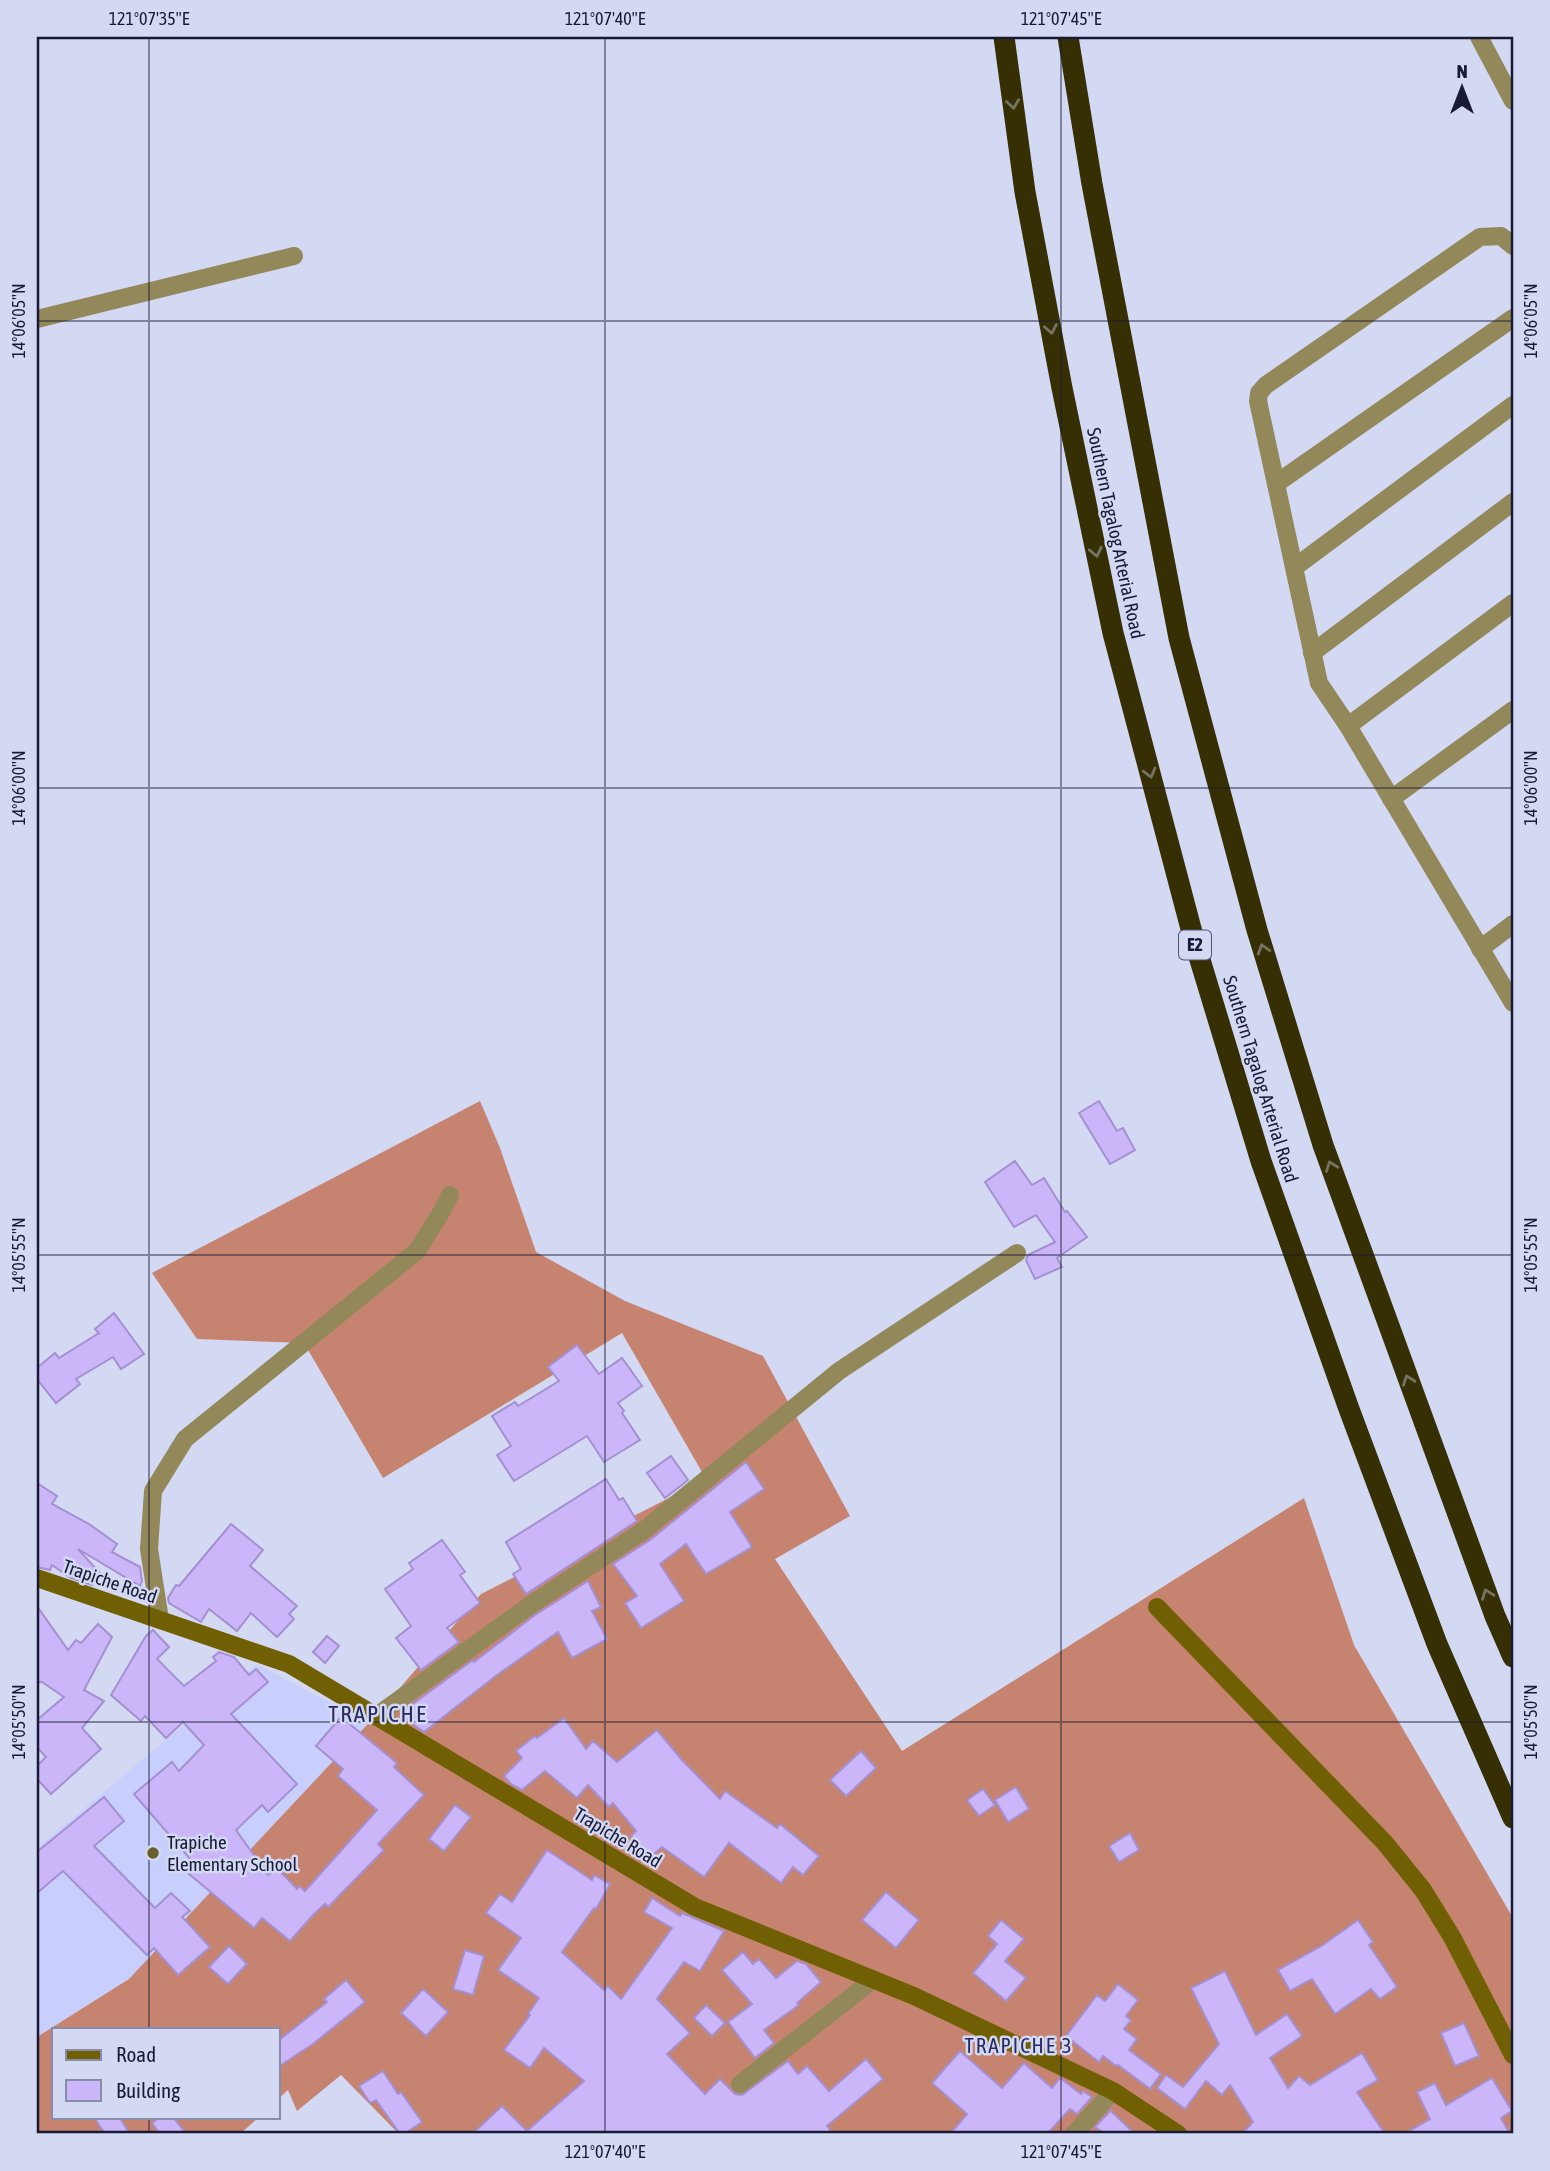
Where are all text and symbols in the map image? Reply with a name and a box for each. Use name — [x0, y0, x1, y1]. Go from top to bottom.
text: 121°07'35"E — [109, 8, 190, 29]
text: 121°07'40"E — [565, 8, 646, 29]
text: 121°07'45"E — [1021, 8, 1102, 29]
north arrow — [1428, 52, 1498, 122]
text: N — [1456, 60, 1468, 82]
one-way arrow — [1006, 99, 1021, 110]
text: 14°06'05"N — [8, 283, 29, 359]
text: 14°06'05"N — [1520, 283, 1541, 359]
one-way arrow — [1042, 323, 1057, 335]
street label: Southern Tagalog Arterial Road — [1083, 425, 1149, 641]
one-way arrow — [1088, 546, 1103, 558]
text: 14°06'00"N — [8, 750, 29, 826]
text: 14°06'00"N — [1520, 750, 1541, 826]
one-way arrow — [1142, 766, 1156, 778]
road number: E2 — [1179, 930, 1211, 960]
one-way arrow — [1256, 944, 1271, 956]
street label: Southern Tagalog Arterial Road — [1219, 973, 1303, 1185]
one-way arrow — [1325, 1161, 1339, 1173]
text: 14°05'55"N — [8, 1217, 29, 1293]
text: 14°05'55"N — [1520, 1217, 1541, 1293]
one-way arrow — [1402, 1375, 1416, 1387]
street label: Trapiche Road — [60, 1555, 160, 1607]
one-way arrow — [1481, 1588, 1495, 1600]
text: 14°05'50"N — [8, 1684, 29, 1760]
text: 14°05'50"N — [1520, 1684, 1541, 1760]
district label: TRAPICHE — [328, 1701, 428, 1727]
street label: Trapiche Road — [570, 1802, 666, 1872]
place label: Trapiche Elementary School — [167, 1831, 298, 1875]
marker: Trapiche Elementary School — [145, 1845, 161, 1861]
legend — [52, 2028, 280, 2118]
district label: TRAPICHE 3 — [965, 2033, 1074, 2057]
text: Road — [116, 2042, 156, 2066]
text: Building — [116, 2078, 180, 2102]
text: 121°07'40"E — [565, 2141, 646, 2162]
text: 121°07'45"E — [1021, 2141, 1102, 2162]

